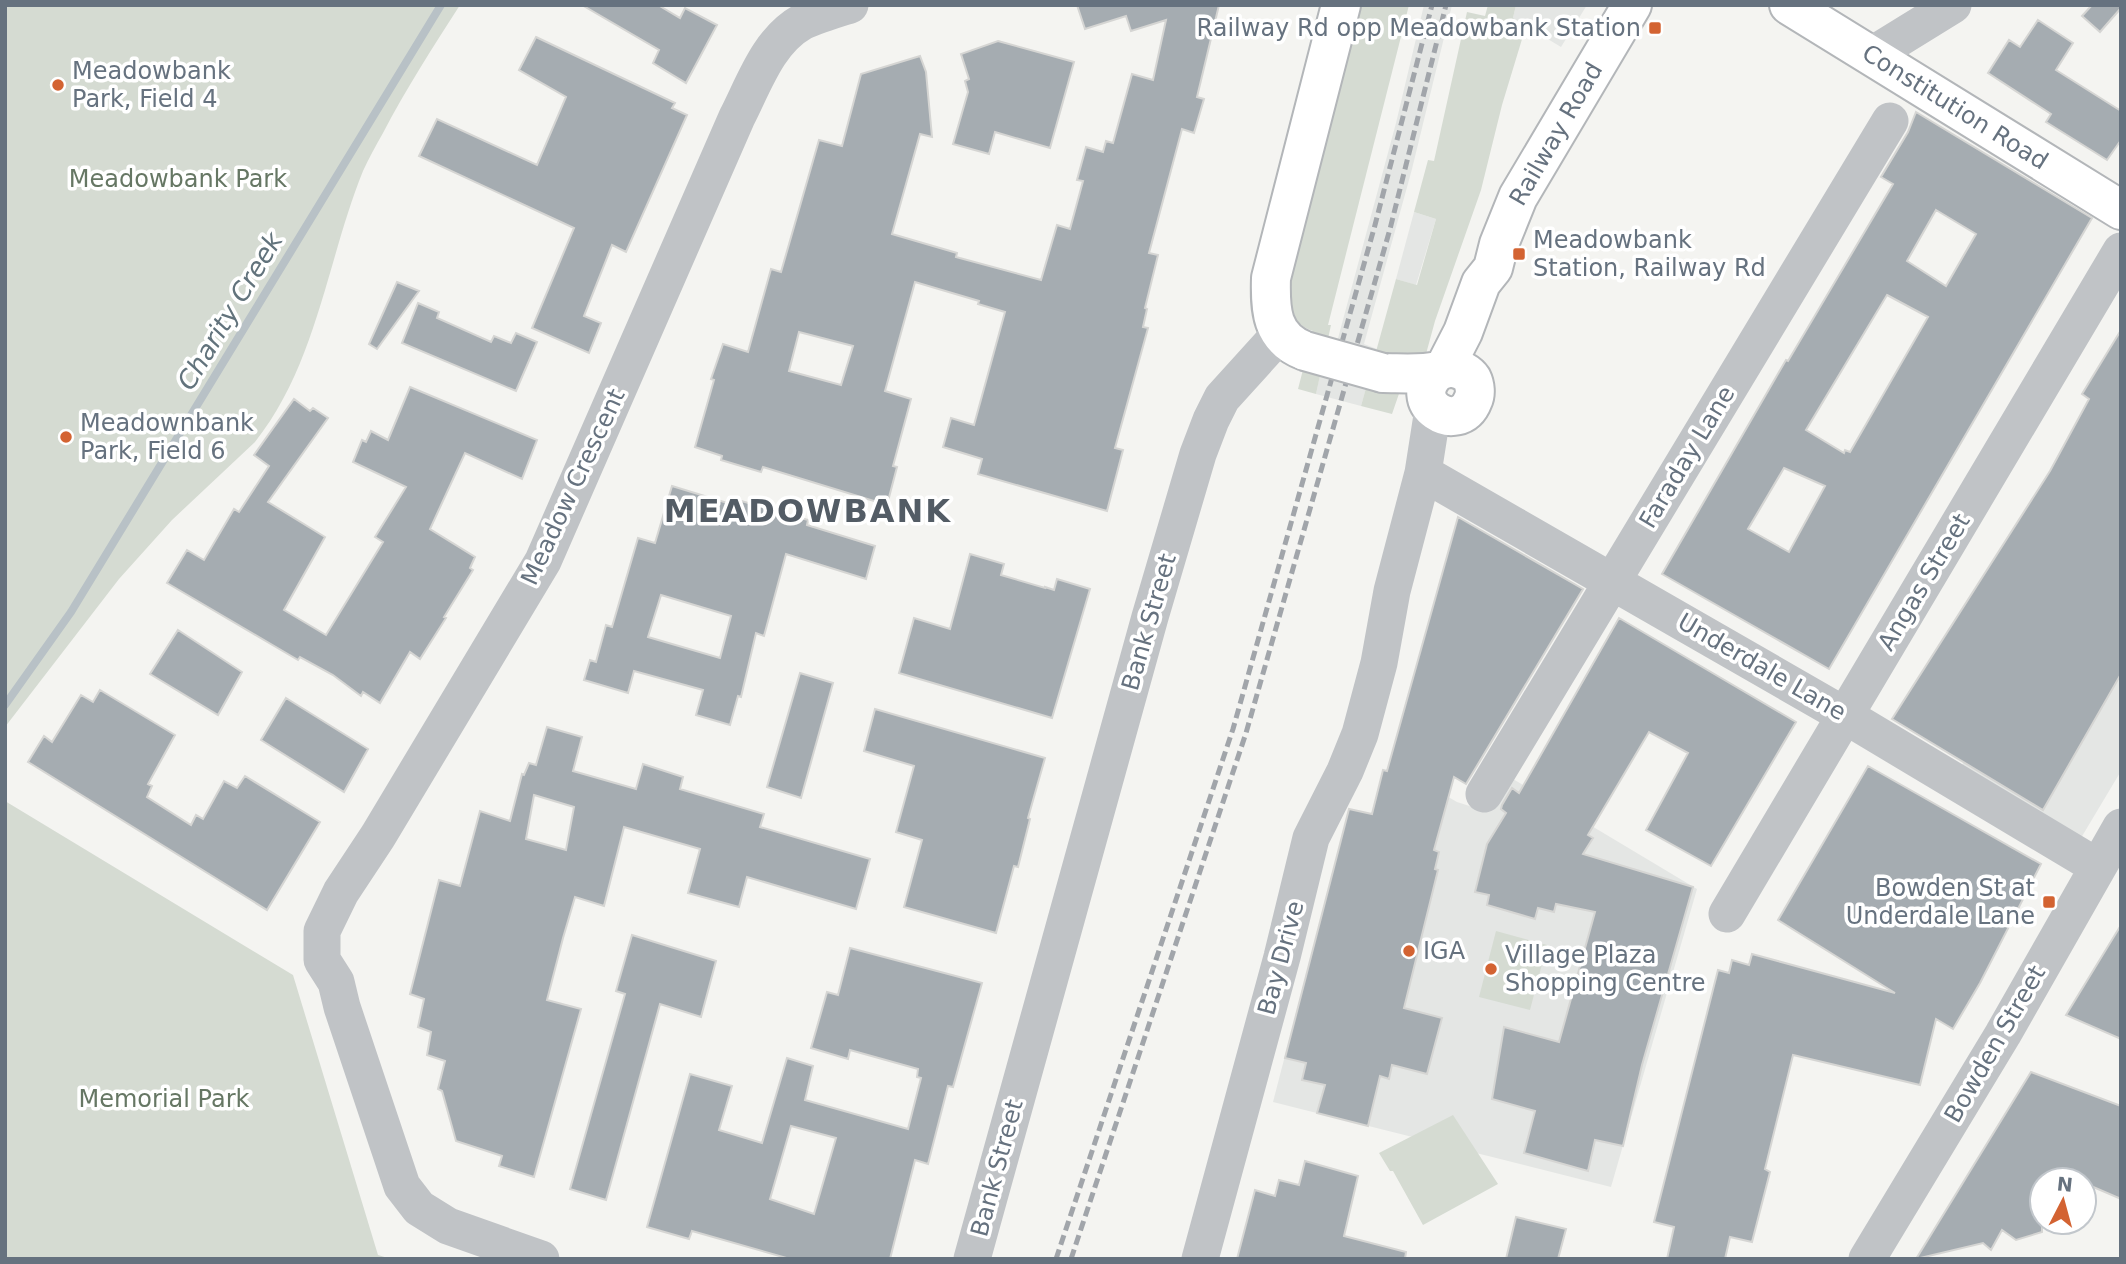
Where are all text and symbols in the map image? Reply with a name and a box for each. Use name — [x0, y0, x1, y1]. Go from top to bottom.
place label: Railway Rd opp Meadowbank Station — [1197, 14, 1641, 42]
marker: Railway Rd opp Meadowbank Station — [1647, 20, 1663, 36]
street label: Constitution Road — [1857, 39, 2053, 175]
place label: Meadowbank Park, Field 4 — [72, 57, 231, 113]
street label: Railway Road — [1504, 57, 1608, 211]
marker: Meadowbank Park, Field 4 — [50, 77, 66, 93]
park label: Meadowbank Park — [69, 165, 287, 193]
water label: Charity Creek — [171, 226, 289, 395]
place label: Meadowbank Station, Railway Rd — [1533, 226, 1766, 282]
marker: Meadowbank Station, Railway Rd — [1511, 246, 1527, 262]
street label: Faraday Lane — [1634, 381, 1740, 533]
street label: Meadow Crescent — [515, 384, 631, 590]
place label: Meadownbank Park, Field 6 — [80, 409, 254, 465]
marker: Meadownbank Park, Field 6 — [58, 429, 74, 445]
district label: MEADOWBANK — [664, 492, 952, 530]
street label: Angas Street — [1872, 509, 1976, 655]
street label: Bank Street — [1116, 550, 1182, 694]
street label: Underdale Lane — [1673, 608, 1851, 726]
place label: Bowden St at Underdale Lane — [1846, 874, 2035, 930]
marker: Bowden St at Underdale Lane — [2041, 894, 2057, 910]
street label: Bay Drive — [1252, 898, 1310, 1018]
place label: IGA — [1423, 937, 1466, 965]
place label: Village Plaza Shopping Centre — [1505, 941, 1706, 997]
marker: IGA — [1401, 943, 1417, 959]
marker: Village Plaza Shopping Centre — [1483, 961, 1499, 977]
street label: Bowden Street — [1939, 961, 2051, 1127]
park label: Memorial Park — [79, 1085, 250, 1113]
street label: Bank Street — [965, 1096, 1029, 1240]
north arrow — [2028, 1166, 2098, 1236]
text: N — [2056, 1172, 2074, 1196]

